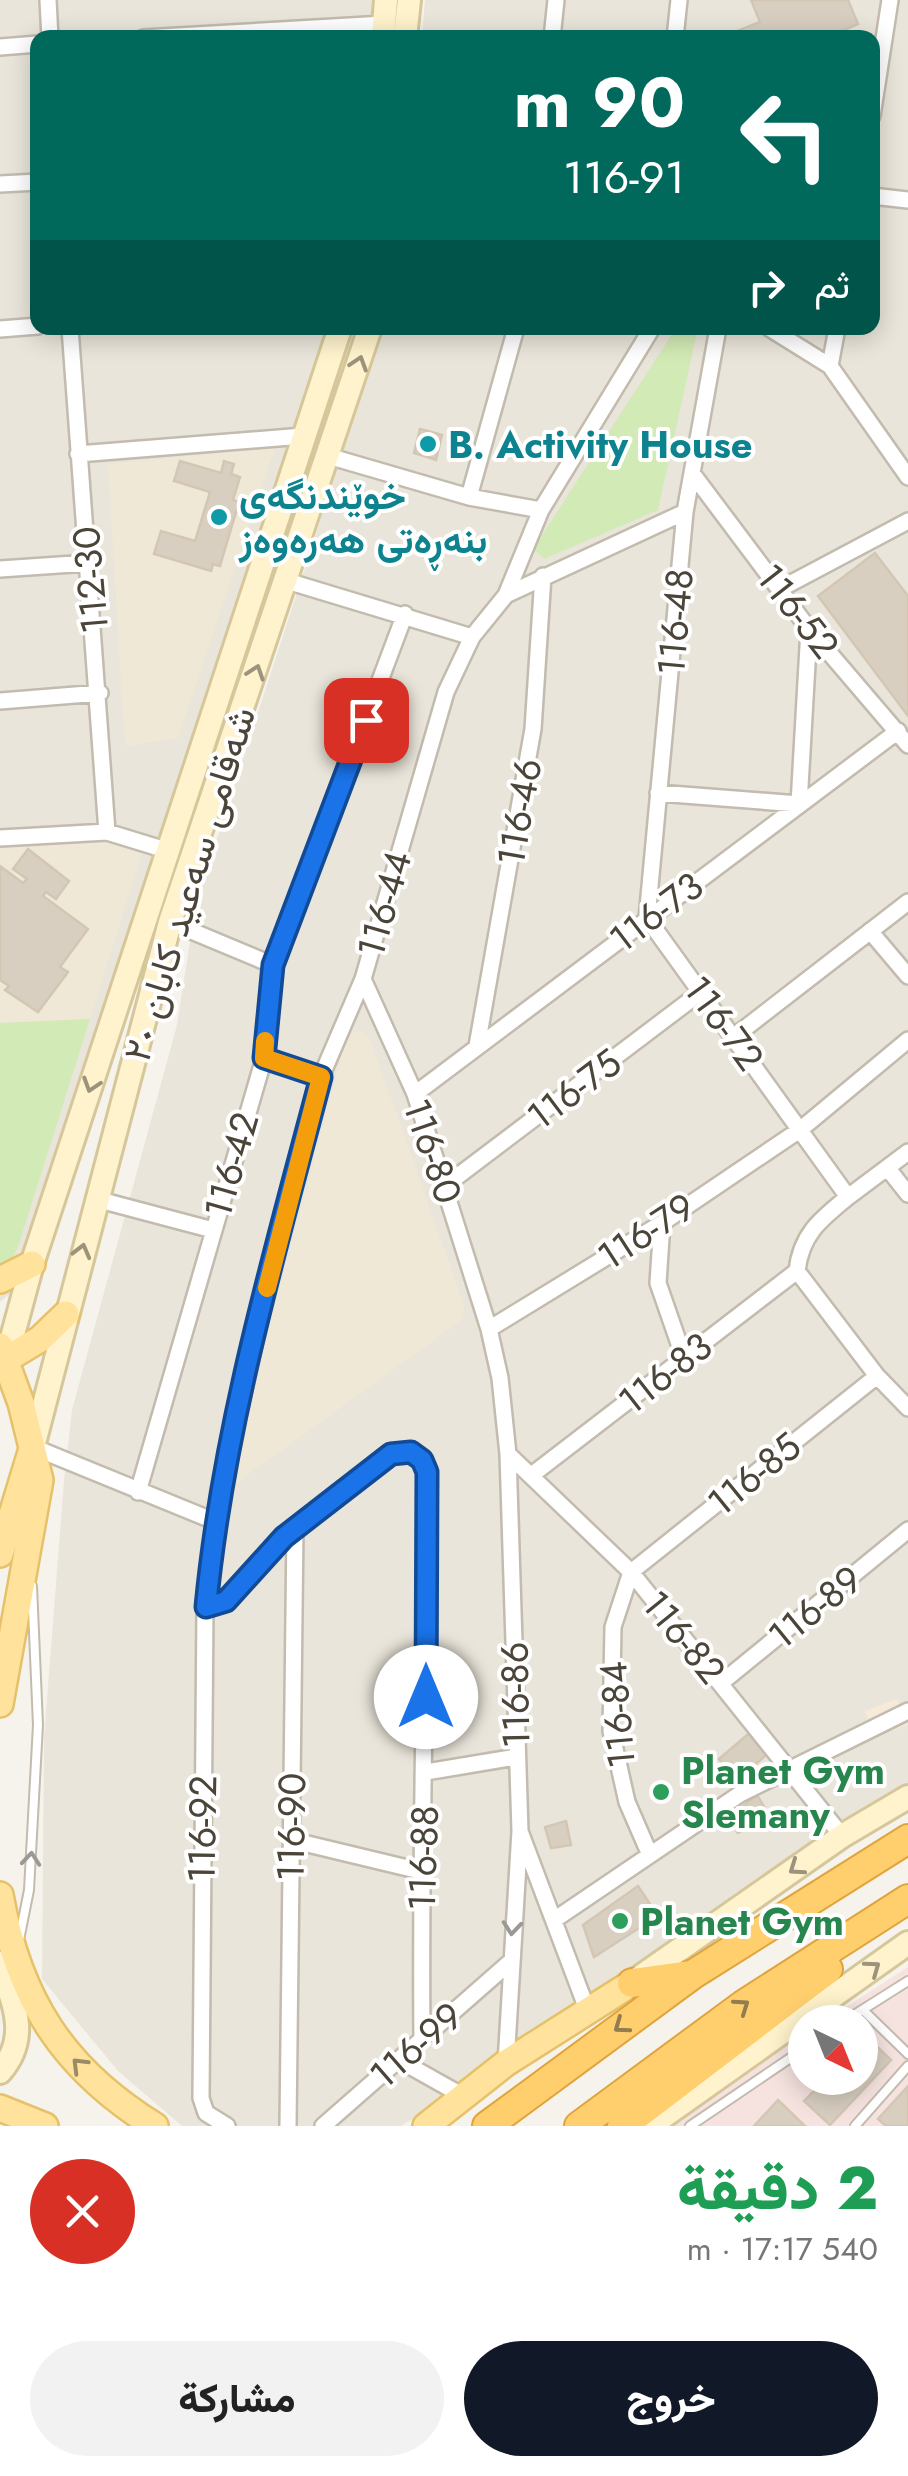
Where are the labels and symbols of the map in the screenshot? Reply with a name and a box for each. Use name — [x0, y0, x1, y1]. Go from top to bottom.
one-way arrow — [347, 356, 367, 373]
place label: B. Activity House — [448, 417, 753, 472]
marker: B. Activity House — [417, 433, 439, 455]
place label: خوێندنگەی بنەڕەتی هەرەوەز — [238, 468, 487, 571]
marker: خوێندنگەی بنەڕەتی هەرەوەز — [208, 506, 230, 528]
street label: 112-30 — [58, 524, 122, 636]
street label: 116-52 — [743, 552, 853, 670]
street label: 116-48 — [643, 566, 707, 678]
one-way arrow — [244, 664, 264, 681]
pin — [324, 678, 409, 763]
street label: شەقامی سەعید کابان ٢٠ — [109, 700, 269, 1068]
street label: 116-46 — [483, 754, 555, 870]
street label: 116-44 — [343, 844, 425, 964]
street label: 116-73 — [598, 859, 714, 965]
street label: 116-72 — [671, 964, 777, 1082]
street label: 116-75 — [515, 1035, 633, 1143]
one-way arrow — [83, 1076, 103, 1093]
street label: 116-80 — [389, 1091, 477, 1211]
street label: 116-42 — [190, 1106, 272, 1224]
street label: 116-79 — [587, 1179, 705, 1283]
one-way arrow — [71, 1243, 92, 1260]
street label: 116-83 — [606, 1319, 724, 1427]
street label: 116-85 — [695, 1419, 813, 1529]
street label: 116-89 — [756, 1552, 874, 1662]
street label: 116-82 — [629, 1578, 739, 1696]
street label: 116-86 — [487, 1641, 543, 1749]
position arrow — [374, 1645, 478, 1749]
street label: 116-84 — [585, 1659, 649, 1771]
place label: Planet Gym Slemany — [681, 1743, 885, 1842]
street label: 116-90 — [263, 1772, 319, 1882]
street label: 116-92 — [174, 1775, 230, 1883]
marker: Planet Gym Slemany — [650, 1781, 672, 1803]
street label: 116-88 — [394, 1804, 452, 1912]
one-way arrow — [20, 1850, 42, 1866]
one-way arrow — [789, 1856, 808, 1874]
place label: Planet Gym — [640, 1894, 844, 1949]
marker: Planet Gym — [609, 1910, 631, 1932]
one-way arrow — [501, 1920, 523, 1936]
one-way arrow — [861, 1962, 880, 1980]
street label: 116-99 — [357, 1989, 475, 2101]
one-way arrow — [731, 2000, 749, 2018]
north arrow — [788, 2005, 878, 2095]
one-way arrow — [614, 2014, 633, 2033]
one-way arrow — [73, 2059, 91, 2077]

